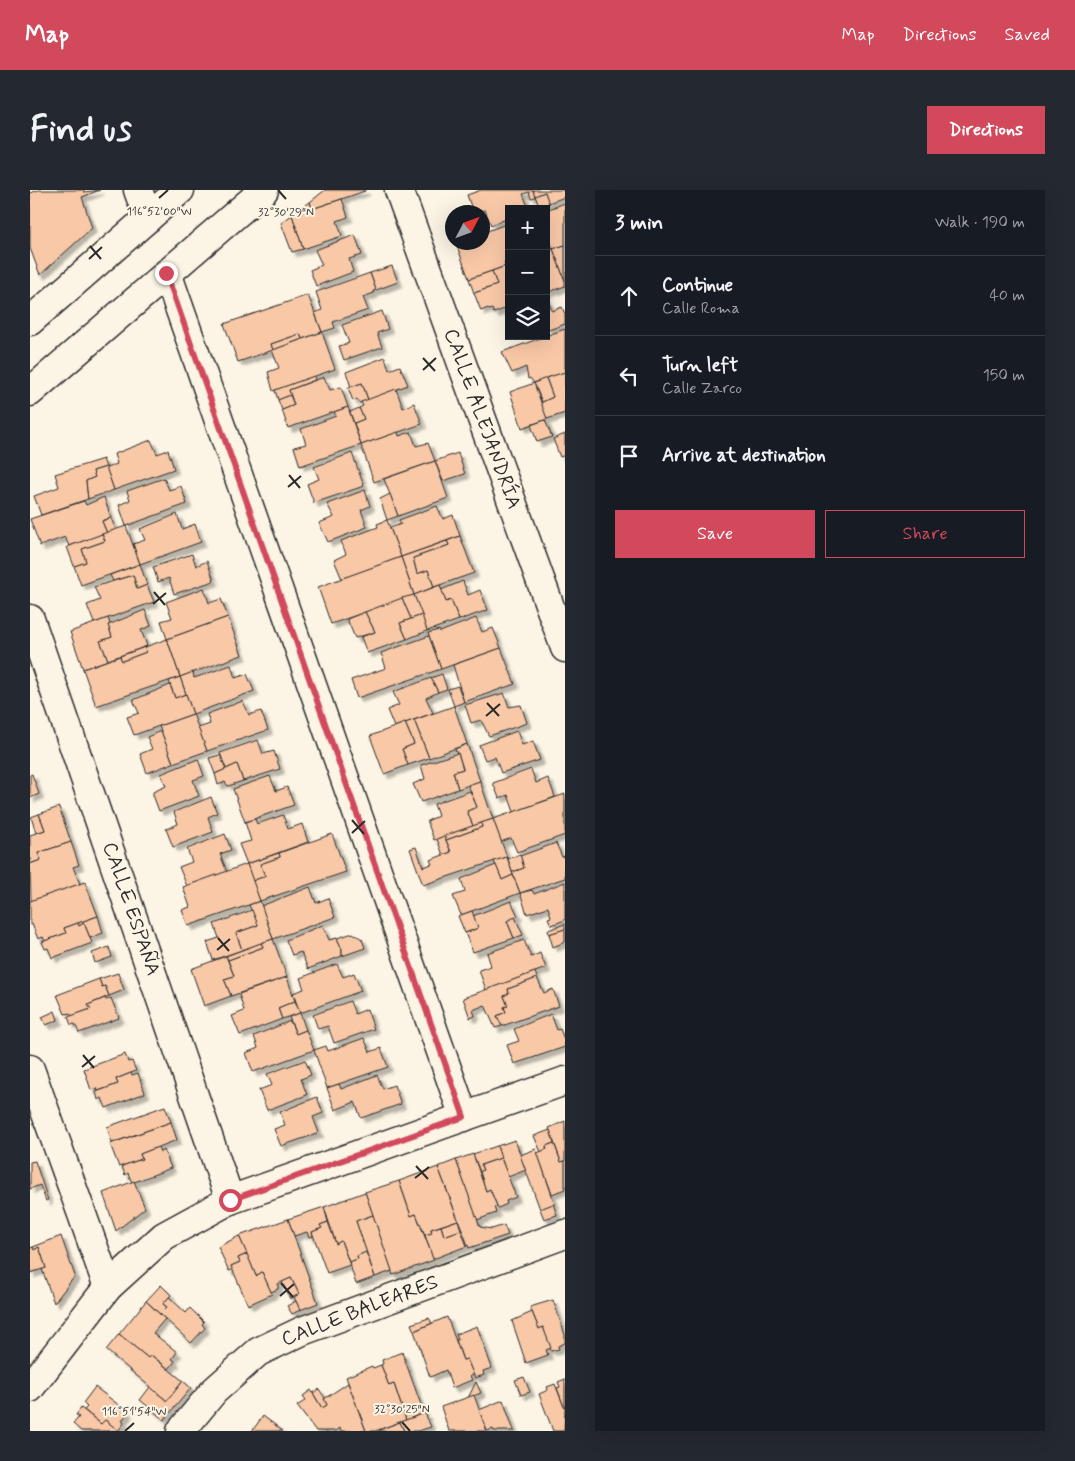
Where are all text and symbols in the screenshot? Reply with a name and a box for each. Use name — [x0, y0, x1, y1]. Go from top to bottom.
text: Map — [25, 20, 69, 51]
text: Map — [842, 23, 875, 47]
text: Directions — [903, 23, 977, 47]
text: Saved — [1005, 23, 1050, 47]
button: Directions — [927, 106, 1045, 154]
text: Find us — [30, 107, 132, 153]
text: 116°52'00"W — [126, 204, 192, 220]
text: 32°30'29"N — [258, 205, 314, 221]
north arrow — [445, 205, 490, 250]
map controls — [505, 205, 550, 340]
button: + — [505, 205, 550, 250]
text: 3 min — [615, 209, 663, 237]
text: Walk · 190 m — [935, 212, 1025, 233]
button: − — [505, 250, 550, 295]
route end — [155, 262, 178, 285]
text: Continue — [662, 273, 733, 298]
icon: ahead — [615, 282, 643, 310]
text: 40 m — [989, 285, 1025, 306]
button: layers — [505, 295, 550, 340]
text: Calle Roma — [662, 298, 740, 319]
street label: CALLE ALEJANDRÍA — [437, 325, 527, 513]
text: Turn left — [662, 353, 738, 378]
icon: left — [615, 362, 643, 390]
text: 150 m — [983, 365, 1025, 386]
text: Calle Zarco — [662, 378, 742, 399]
icon: arrive — [615, 442, 643, 470]
text: Arrive at destination — [662, 443, 826, 468]
button: Save — [615, 510, 815, 558]
button: Share — [825, 510, 1025, 558]
street label: CALLE ESPAÑA — [95, 838, 167, 980]
route start — [219, 1189, 242, 1212]
street label: CALLE BALEARES — [278, 1269, 442, 1353]
text: 32°30'25"N — [374, 1402, 430, 1418]
text: 116°51'54"W — [102, 1404, 167, 1420]

